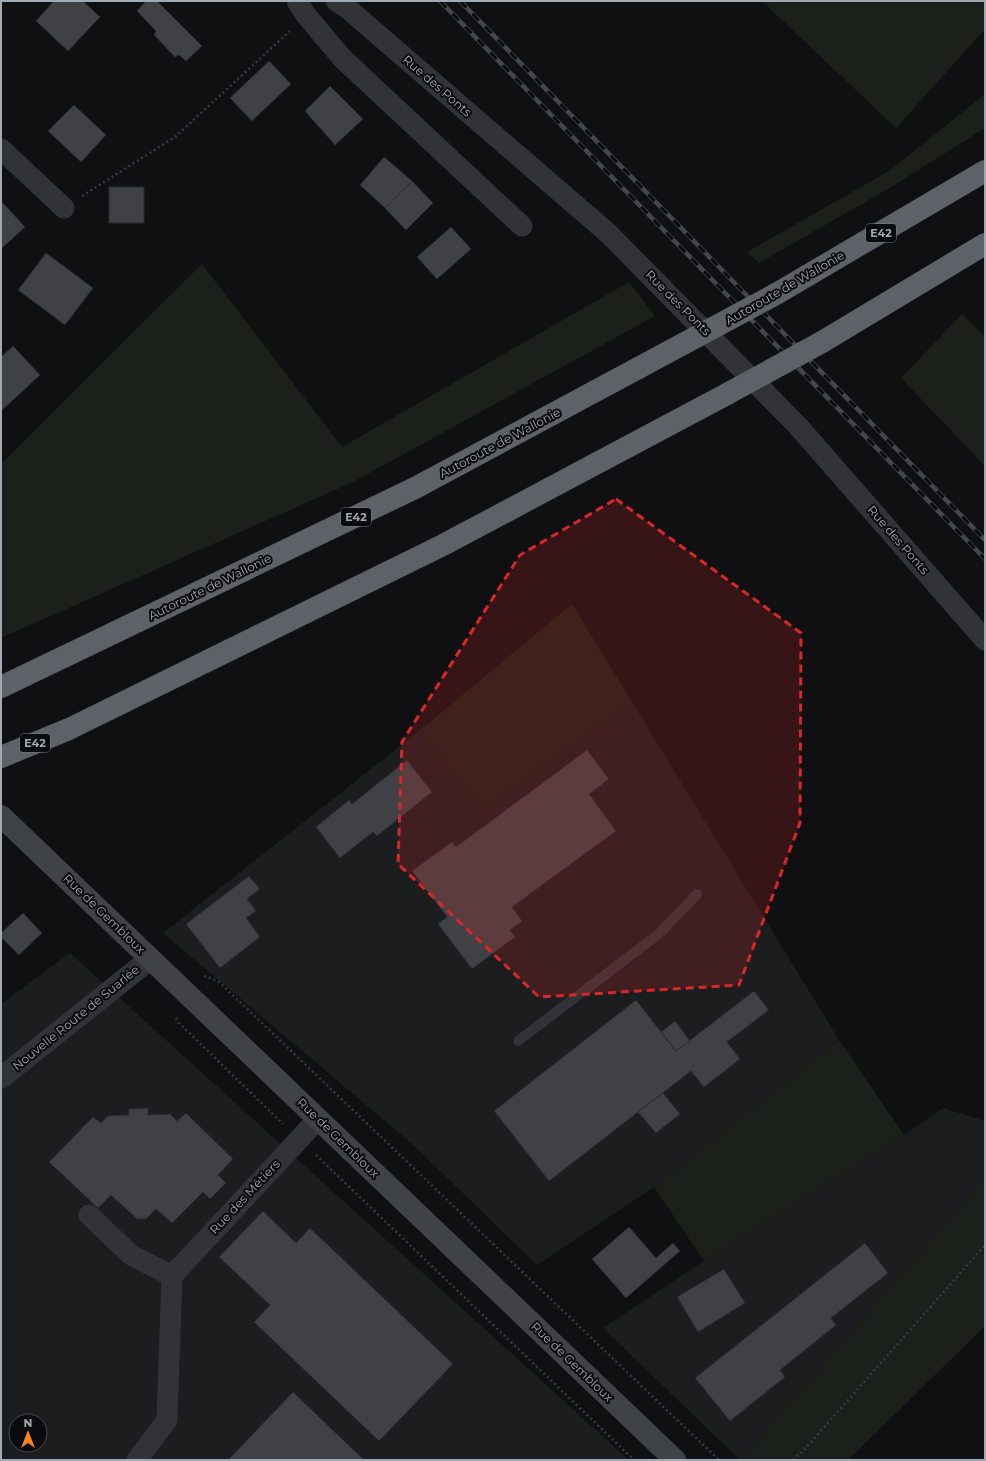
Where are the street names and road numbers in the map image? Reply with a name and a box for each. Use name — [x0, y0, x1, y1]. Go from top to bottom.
street label: Rue des Ponts — [400, 52, 475, 120]
road number: E42 — [866, 224, 896, 242]
street label: Autoroute de Wallonie — [723, 247, 847, 328]
street label: Rue des Ponts — [643, 267, 714, 339]
street label: Autoroute de Wallonie — [437, 404, 563, 481]
street label: Rue des Ponts — [864, 502, 932, 577]
road number: E42 — [341, 508, 371, 526]
street label: Autoroute de Wallonie — [146, 550, 274, 623]
road number: E42 — [20, 734, 50, 752]
street label: Rue de Gembloux — [60, 871, 149, 957]
street label: Nouvelle Route de Suarlée — [9, 962, 142, 1073]
street label: Rue de Gembloux — [294, 1095, 383, 1181]
street label: Rue des Métiers — [206, 1156, 283, 1237]
street label: Rue de Gembloux — [528, 1319, 617, 1405]

